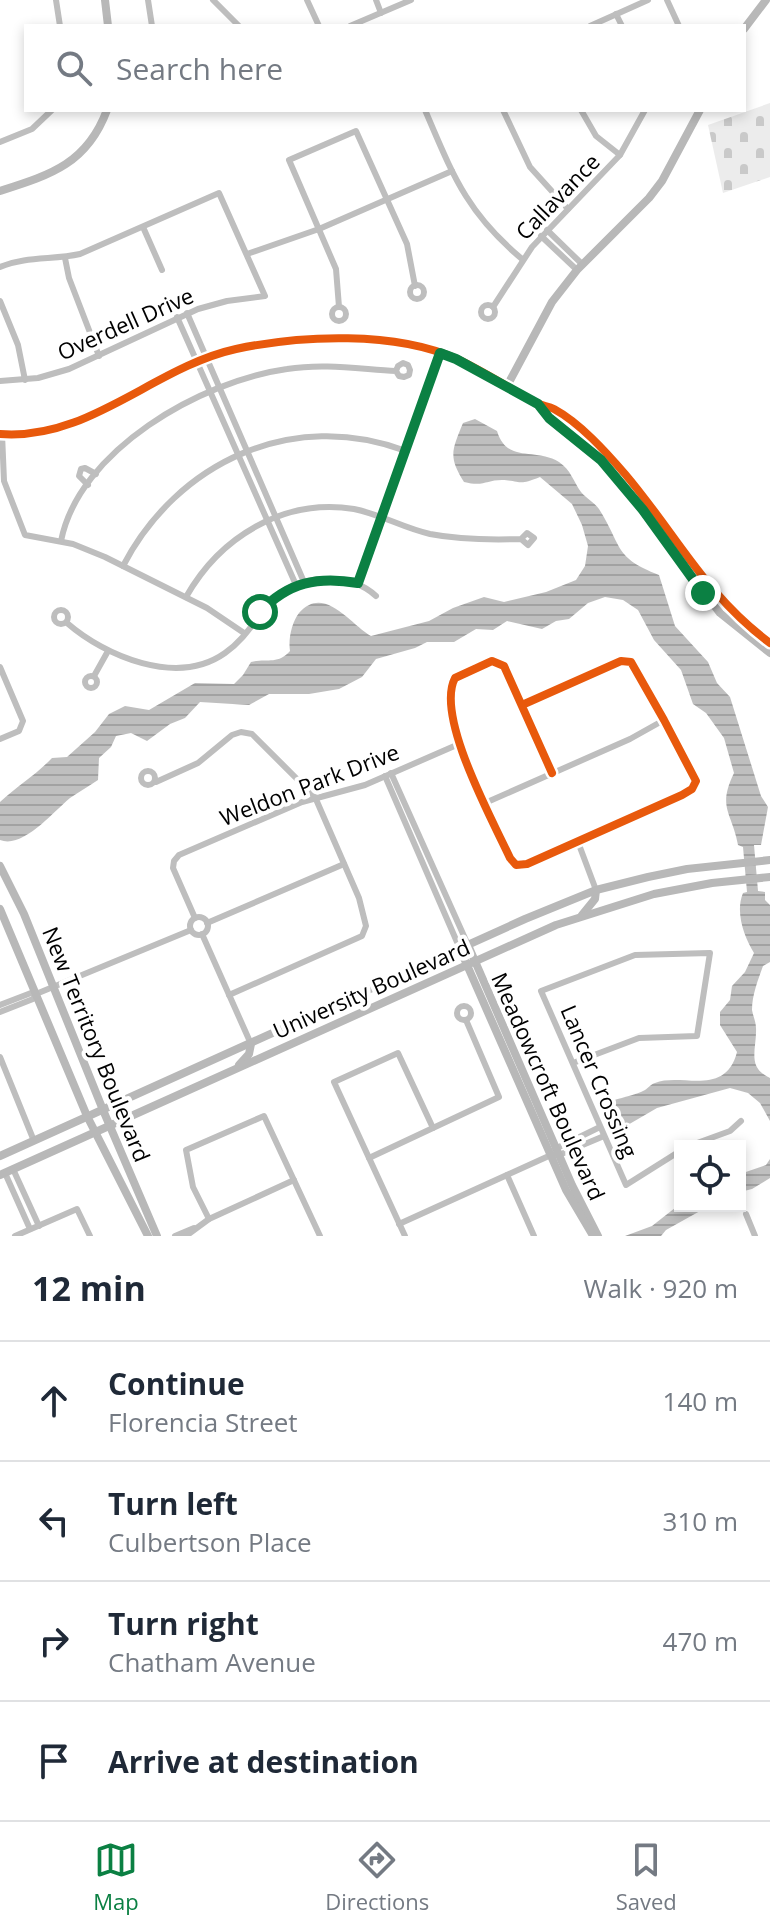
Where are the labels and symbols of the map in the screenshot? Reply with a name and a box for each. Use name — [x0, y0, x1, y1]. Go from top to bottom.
street label: Callavance — [508, 146, 606, 246]
street label: Overdell Drive — [52, 280, 198, 366]
route end — [685, 575, 721, 611]
route start — [242, 594, 278, 630]
street label: Weldon Park Drive — [215, 736, 403, 832]
street label: New Territory Boulevard — [36, 922, 158, 1166]
street label: University Boulevard — [268, 931, 474, 1045]
street label: Meadowcroft Boulevard — [485, 967, 613, 1205]
street label: Lancer Crossing — [554, 1000, 646, 1162]

